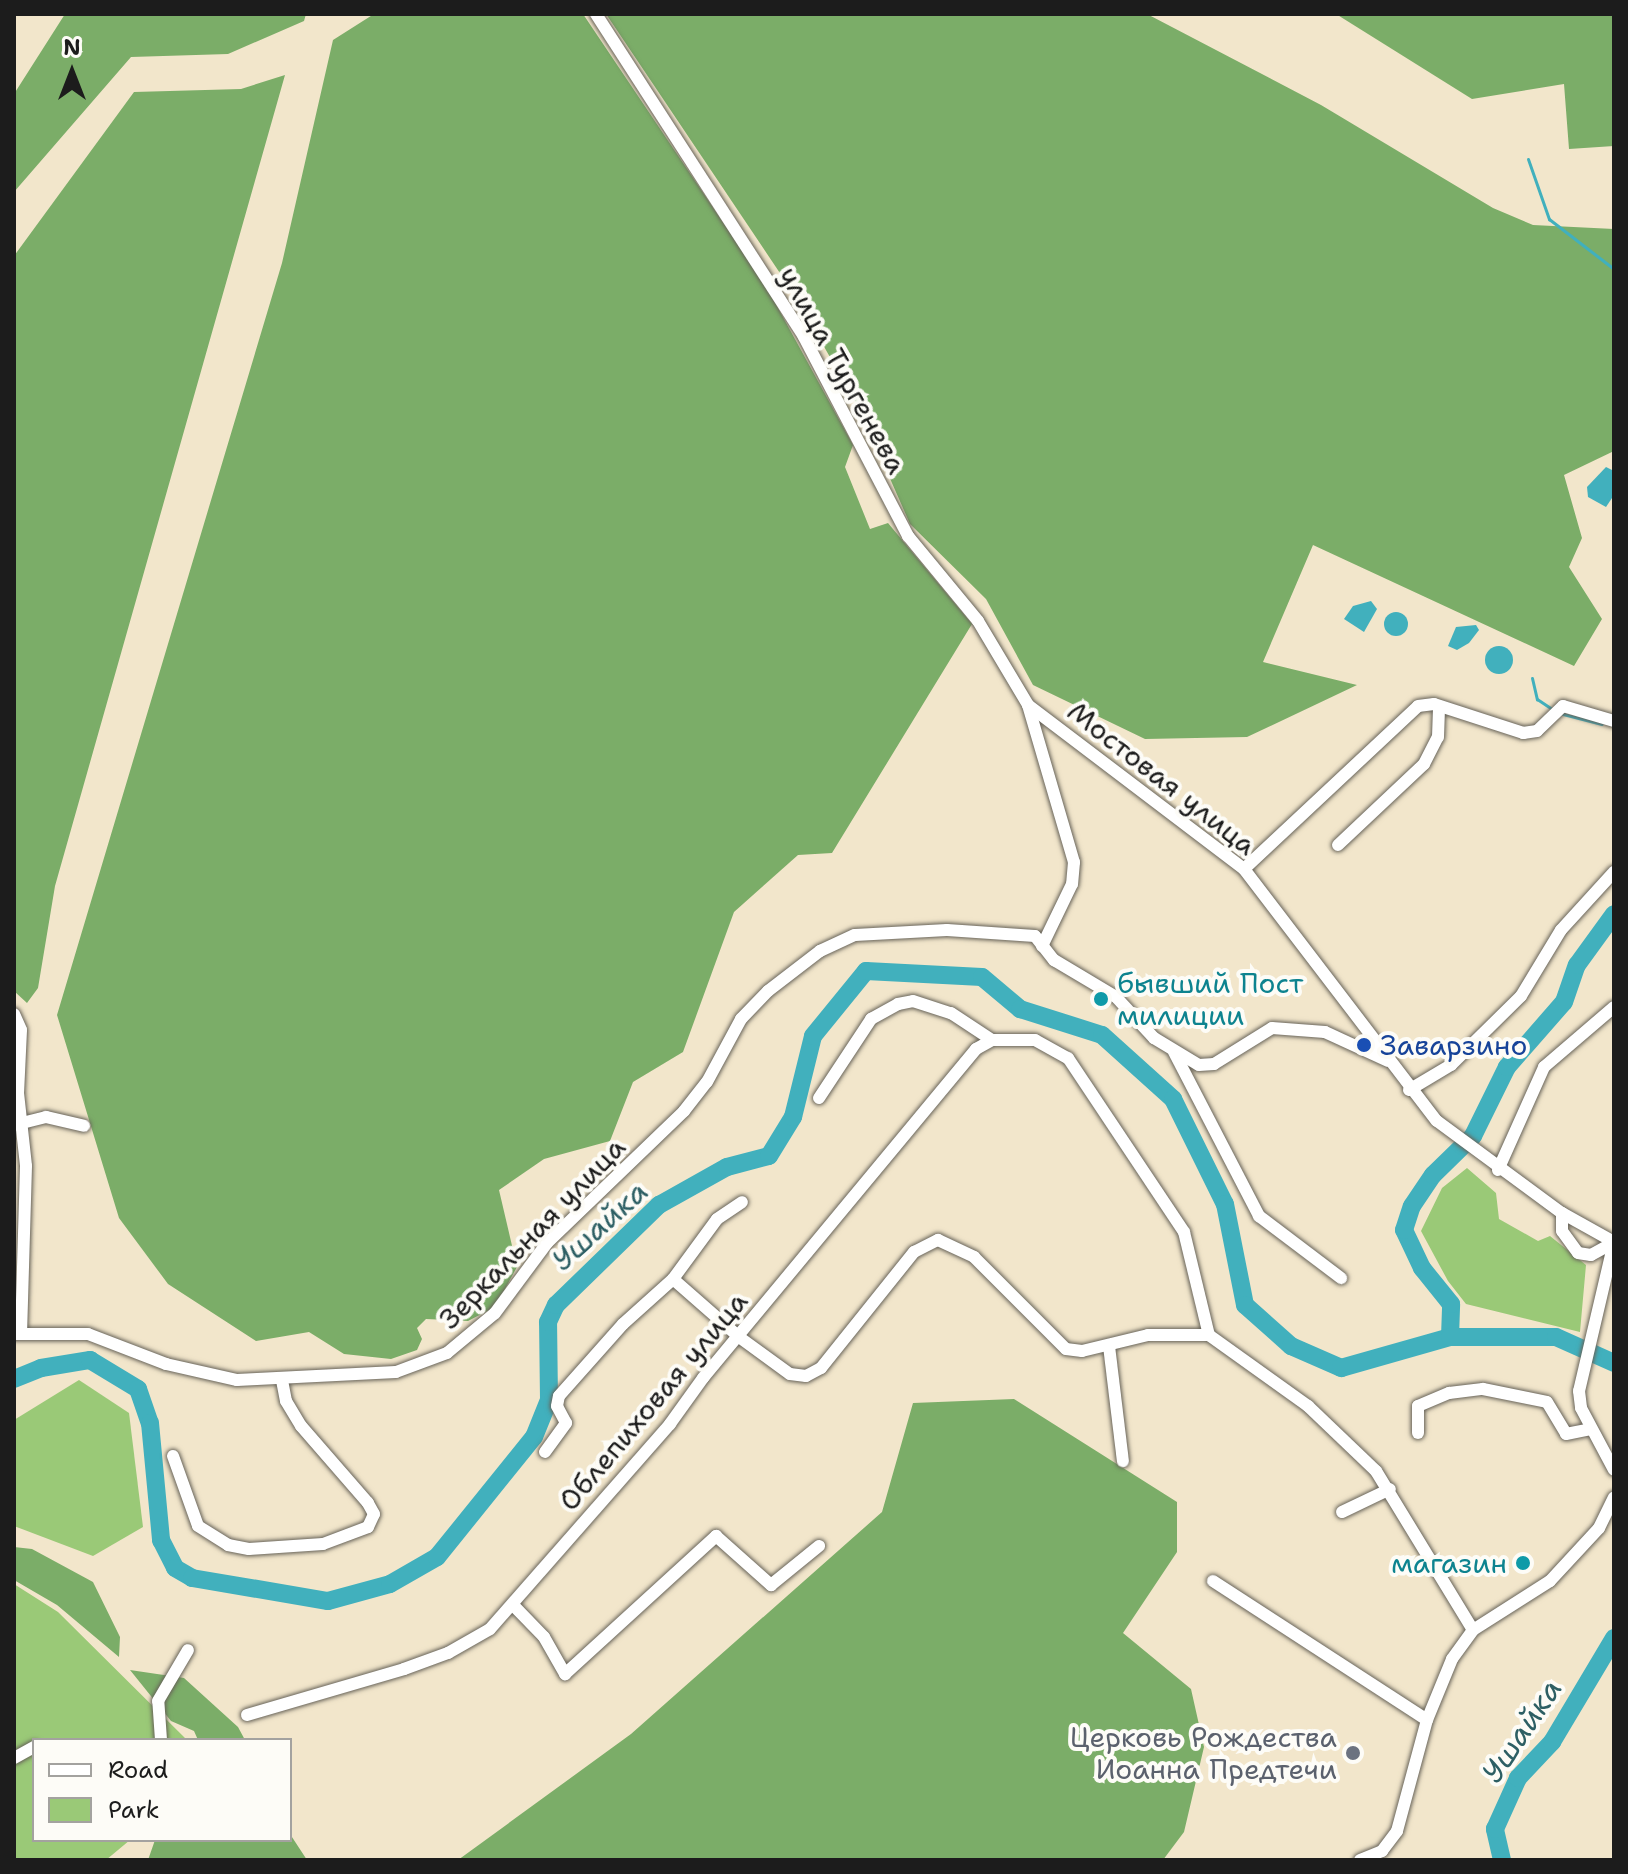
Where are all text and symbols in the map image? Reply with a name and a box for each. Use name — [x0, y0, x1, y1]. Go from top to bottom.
north arrow — [32, 32, 112, 112]
text: N — [63, 33, 81, 62]
street label: улица Тургенева — [772, 261, 914, 479]
street label: Мостовая улица — [1061, 694, 1263, 862]
place label: бывший Пост милиции — [1117, 966, 1303, 1032]
marker: бывший Пост милиции — [1092, 990, 1110, 1008]
place label: Заварзино — [1380, 1028, 1527, 1062]
marker: Заварзино — [1355, 1036, 1373, 1054]
street label: Зеркальная улица — [432, 1130, 632, 1336]
water label: Ушайка — [544, 1173, 656, 1279]
street label: Облепиховая улица — [552, 1285, 754, 1517]
place label: магазин — [1391, 1546, 1507, 1580]
marker: магазин — [1514, 1554, 1532, 1572]
water label: Ушайка — [1474, 1672, 1570, 1790]
place label: Церковь Рождества Иоанна Предтечи — [1070, 1720, 1337, 1786]
legend — [32, 1738, 292, 1842]
marker: Церковь Рождества Иоанна Предтечи — [1344, 1744, 1362, 1762]
text: Road — [108, 1754, 168, 1786]
text: Park — [108, 1794, 160, 1826]

